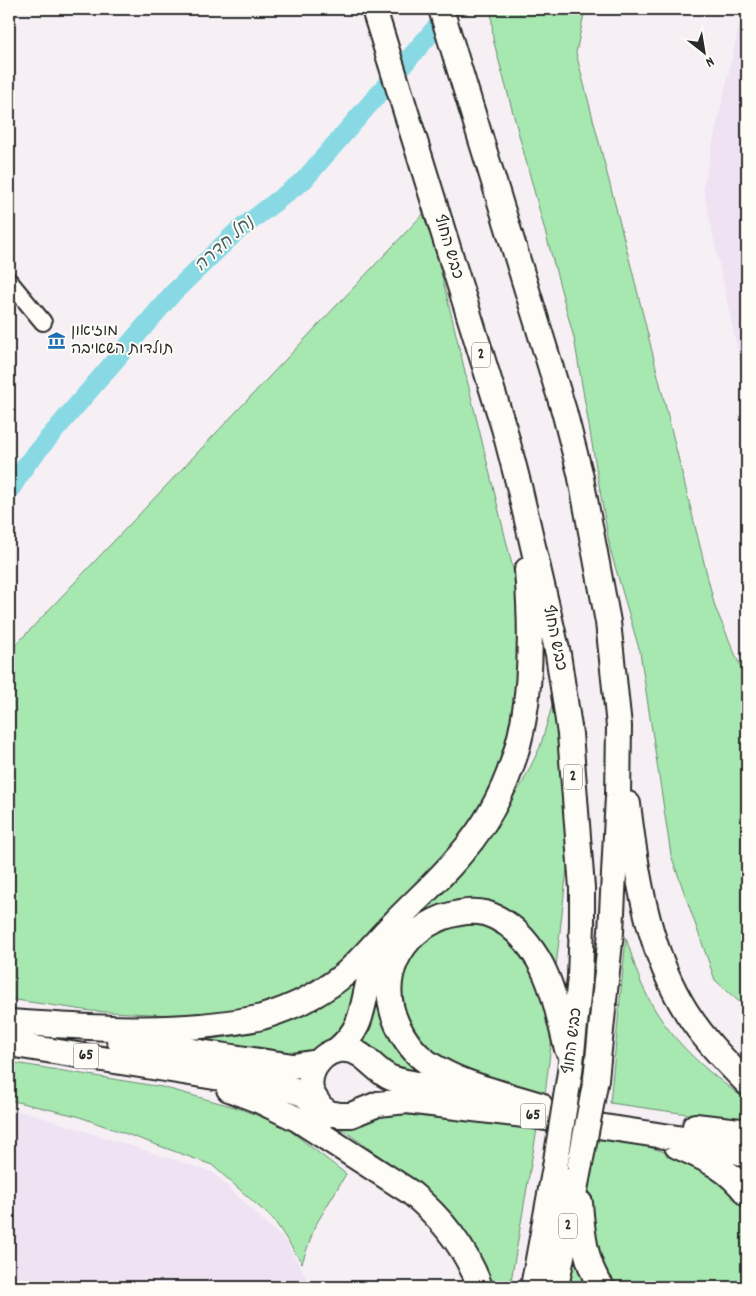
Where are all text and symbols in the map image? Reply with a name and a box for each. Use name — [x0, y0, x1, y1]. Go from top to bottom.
north arrow — [678, 28, 728, 78]
text: N — [701, 51, 718, 72]
water label: נחל חדרה — [190, 210, 262, 279]
street label: כביש החוף — [427, 212, 469, 282]
place label: מוזיאון תולדות השאיבה — [71, 320, 173, 361]
museum icon: מוזיאון תולדות השאיבה — [47, 330, 67, 350]
road number: 2 — [472, 342, 490, 368]
street label: כביש החוף — [536, 603, 572, 673]
road number: 2 — [564, 764, 582, 790]
street label: כביש החוף — [558, 1007, 588, 1075]
road number: 65 — [74, 1044, 98, 1068]
road number: 65 — [520, 1104, 546, 1128]
road number: 2 — [559, 1214, 577, 1238]

